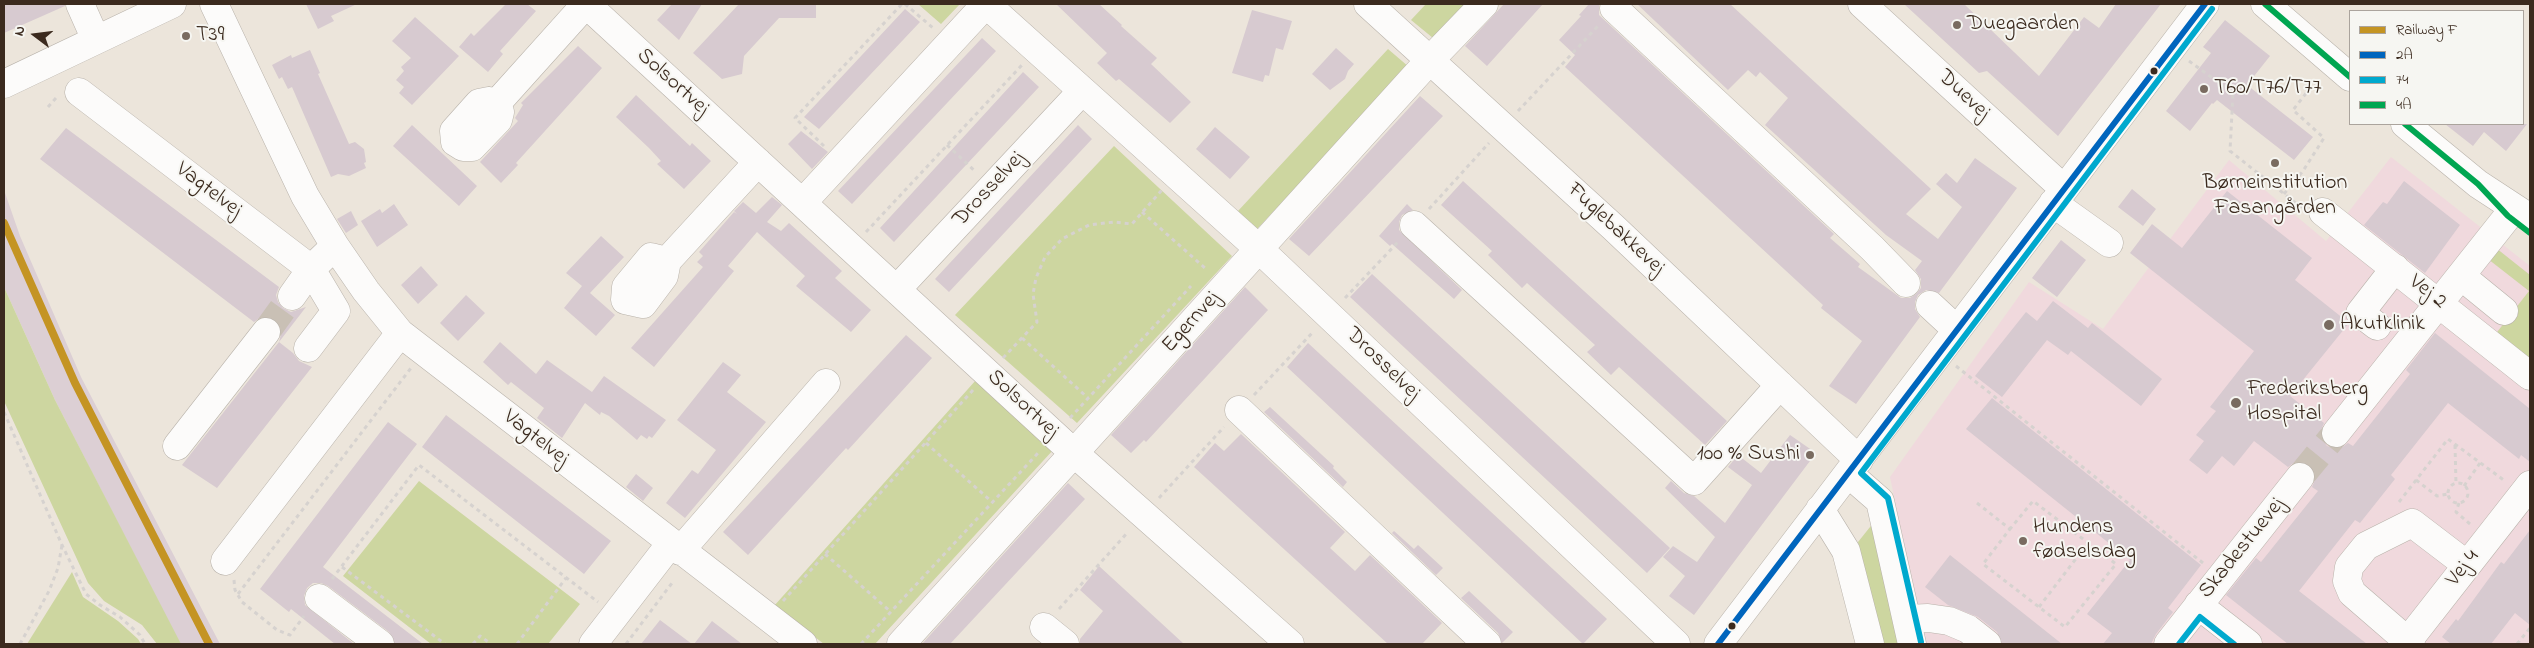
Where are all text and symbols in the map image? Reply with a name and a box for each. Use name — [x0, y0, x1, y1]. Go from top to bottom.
north arrow — [10, 10, 60, 60]
legend — [2349, 10, 2524, 125]
place label: Duegaarden — [1967, 12, 2079, 38]
marker: Duegaarden — [1951, 19, 1963, 31]
text: Railway F — [2396, 19, 2457, 41]
place label: T39 — [196, 23, 224, 49]
text: N — [9, 24, 31, 38]
marker: T39 — [180, 30, 192, 42]
street label: Solsortvej — [630, 43, 714, 123]
text: 2A — [2396, 44, 2413, 66]
street label: Duevej — [1931, 65, 1995, 127]
unlabelled marker — [2149, 66, 2159, 76]
text: 74 — [2396, 69, 2408, 91]
place label: T60/T76/T77 — [2214, 76, 2322, 102]
marker: T60/T76/T77 — [2198, 83, 2210, 95]
text: 4A — [2396, 94, 2411, 116]
street label: Drosselvej — [948, 147, 1032, 233]
street label: Vagtelvej — [170, 157, 246, 225]
marker: Børneinstitution Fasangården — [2269, 157, 2281, 169]
place label: Børneinstitution Fasangården — [2203, 171, 2347, 222]
street label: Fuglebakkevej — [1561, 178, 1669, 282]
street label: Vej 2 — [2403, 270, 2451, 316]
street label: Egernvej — [1157, 287, 1227, 359]
place label: Akutklinik — [2340, 312, 2425, 338]
marker: Akutklinik — [2322, 318, 2336, 332]
street label: Drosselvej — [1339, 323, 1425, 407]
street label: Solsortvej — [981, 365, 1063, 445]
place label: Frederiksberg Hospital — [2247, 377, 2368, 428]
marker: Frederiksberg Hospital — [2229, 396, 2243, 410]
street label: Vagtelvej — [497, 405, 573, 473]
place label: 100 % Sushi — [1697, 442, 1800, 468]
marker: 100 % Sushi — [1804, 449, 1816, 461]
street label: Skadestuevej — [2194, 493, 2292, 605]
place label: Hundens fødselsdag — [2033, 515, 2136, 566]
marker: Hundens fødselsdag — [2017, 535, 2029, 547]
street label: Vej 4 — [2442, 545, 2486, 593]
unlabelled marker — [1727, 621, 1737, 631]

